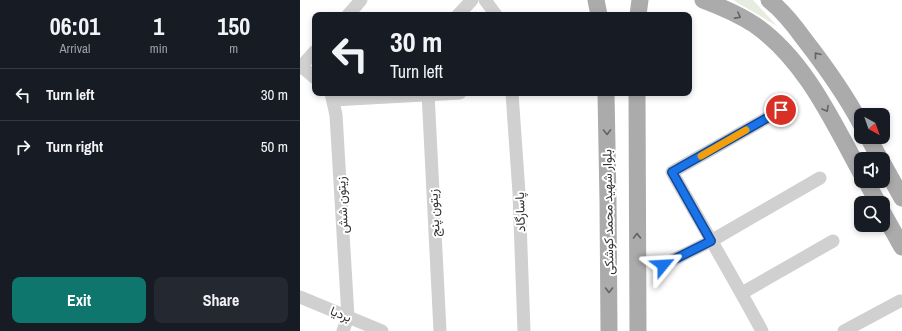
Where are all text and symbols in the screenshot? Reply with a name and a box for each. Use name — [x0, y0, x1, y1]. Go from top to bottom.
text: 06:01 — [50, 10, 100, 42]
text: 1 — [153, 10, 164, 42]
text: 150 — [217, 10, 250, 42]
one-way arrow — [734, 11, 741, 19]
text: 30 m — [390, 23, 442, 61]
icon: left — [324, 28, 376, 80]
text: Arrival — [60, 40, 90, 57]
text: min — [150, 40, 168, 57]
text: m — [229, 40, 238, 57]
one-way arrow — [815, 53, 822, 60]
text: Turn left — [390, 59, 443, 84]
icon: left — [12, 84, 34, 106]
text: Turn left — [46, 84, 94, 105]
text: 30 m — [261, 84, 288, 105]
pin — [764, 93, 798, 127]
icon: arrive — [770, 99, 792, 121]
one-way arrow — [821, 105, 829, 112]
north arrow — [854, 108, 890, 144]
map controls — [854, 108, 890, 232]
one-way arrow — [603, 129, 611, 135]
icon: right — [12, 136, 34, 158]
text: Turn right — [46, 136, 103, 157]
text: 50 m — [261, 136, 288, 157]
street label: بلوار شهید محمد کوشکی — [598, 149, 618, 275]
button: sound — [854, 152, 890, 188]
street label: زیتون شش — [332, 176, 352, 234]
street label: زیتون پنج — [424, 188, 445, 237]
street label: پاسارگاد — [511, 192, 530, 232]
button: search — [854, 196, 890, 232]
one-way arrow — [633, 233, 641, 239]
position arrow — [642, 244, 684, 286]
button: Exit — [12, 277, 146, 323]
button: Share — [154, 277, 288, 323]
one-way arrow — [605, 287, 613, 293]
street label: بردیا — [328, 302, 354, 326]

